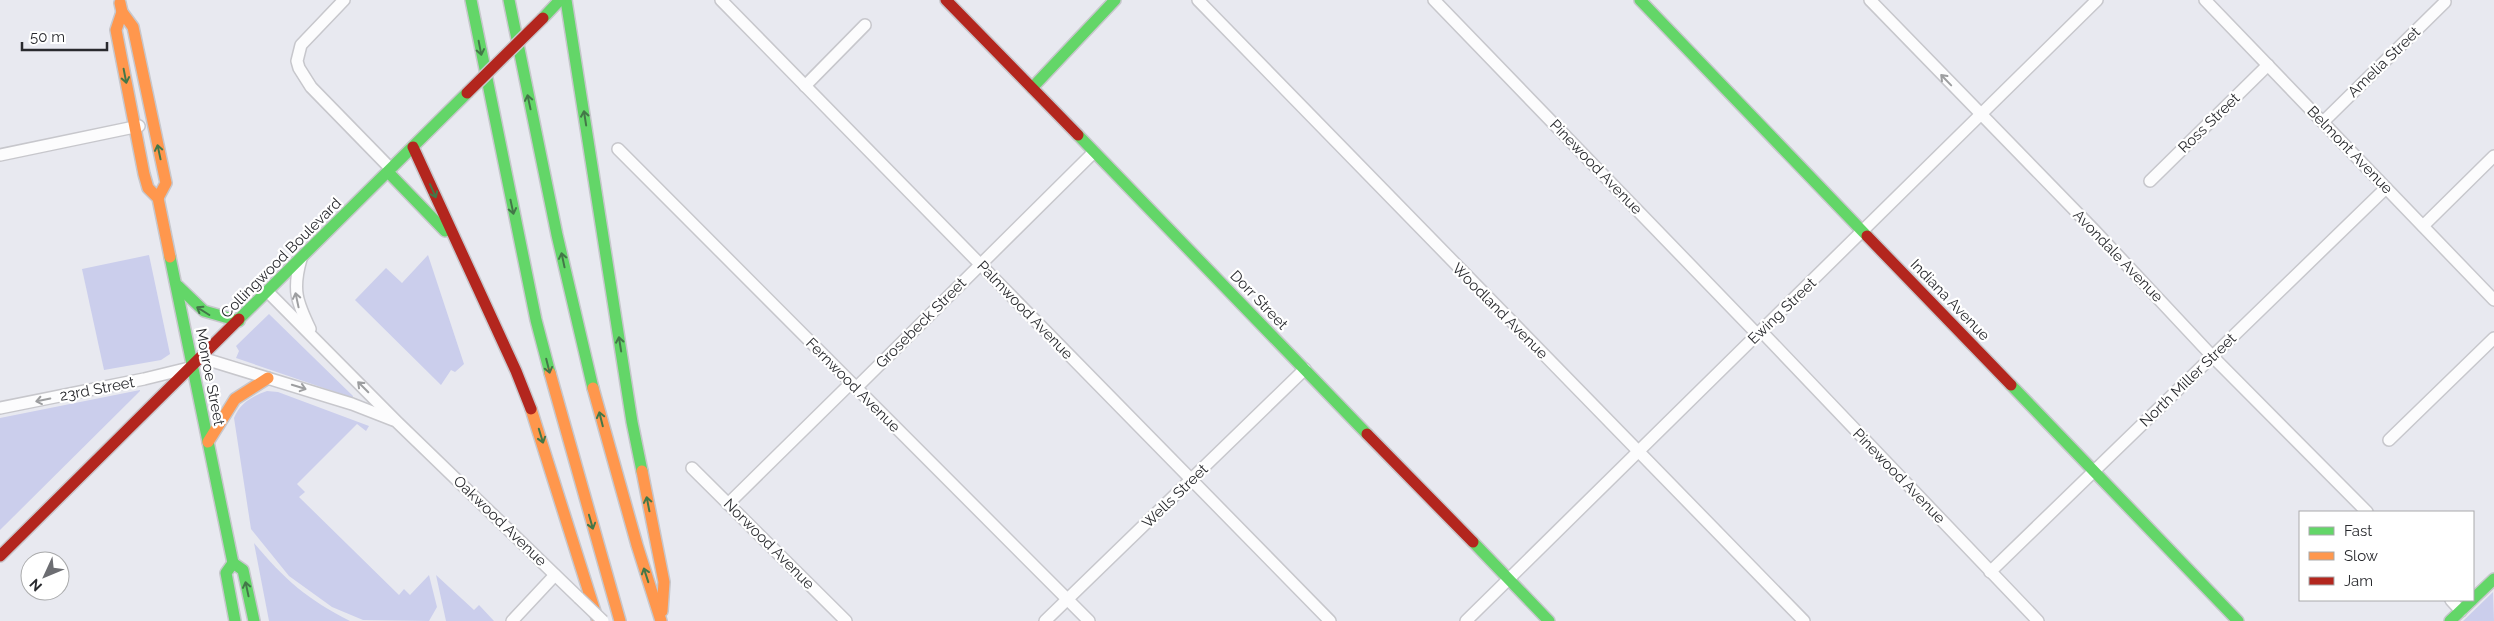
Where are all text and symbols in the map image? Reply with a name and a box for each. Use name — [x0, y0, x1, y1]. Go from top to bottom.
scale bar — [22, 20, 108, 52]
street label: Amelia Street — [2344, 23, 2424, 101]
text: 50 m — [30, 28, 65, 46]
one-way arrow — [476, 40, 486, 56]
one-way arrow — [121, 68, 131, 84]
one-way arrow — [1940, 74, 1952, 86]
street label: Ross Street — [2175, 89, 2243, 157]
one-way arrow — [524, 94, 533, 110]
street label: Belmont Avenue — [2303, 102, 2397, 198]
one-way arrow — [580, 110, 590, 126]
street label: Pinewood Avenue — [1546, 116, 1646, 218]
one-way arrow — [154, 144, 163, 160]
one-way arrow — [429, 183, 439, 198]
street label: Collingwood Boulevard — [217, 194, 345, 322]
one-way arrow — [508, 199, 518, 215]
street label: Avondale Avenue — [2069, 206, 2167, 306]
one-way arrow — [558, 253, 568, 269]
street label: Indiana Avenue — [1907, 256, 1993, 345]
street label: Palmwood Avenue — [973, 257, 1077, 363]
street label: Woodland Avenue — [1448, 259, 1552, 363]
street label: Dorr Street — [1226, 267, 1292, 333]
street label: Grosebeck Street — [872, 274, 970, 372]
street label: Ewing Street — [1744, 274, 1820, 348]
one-way arrow — [292, 292, 302, 308]
one-way arrow — [196, 305, 210, 315]
street label: Monroe Street — [192, 327, 228, 427]
street label: North Miller Street — [2136, 329, 2240, 431]
street label: Fernwood Avenue — [802, 334, 904, 436]
one-way arrow — [615, 336, 625, 352]
one-way arrow — [544, 357, 553, 373]
street label: 23rd Street — [58, 373, 136, 405]
one-way arrow — [357, 381, 369, 393]
one-way arrow — [290, 383, 306, 393]
one-way arrow — [35, 395, 51, 405]
one-way arrow — [596, 411, 605, 427]
street label: Pinewood Avenue — [1849, 425, 1949, 527]
one-way arrow — [536, 428, 546, 444]
street label: Wells Street — [1138, 460, 1212, 532]
street label: Oakwood Avenue — [450, 472, 550, 570]
street label: Norwood Avenue — [720, 495, 818, 593]
one-way arrow — [643, 496, 653, 512]
legend — [2299, 511, 2474, 601]
one-way arrow — [586, 514, 596, 530]
text: Fast — [2344, 522, 2372, 540]
text: Slow — [2344, 547, 2378, 565]
north arrow — [20, 551, 70, 601]
one-way arrow — [640, 567, 650, 583]
text: Jam — [2344, 572, 2373, 590]
text: N — [26, 576, 45, 594]
one-way arrow — [242, 582, 252, 598]

